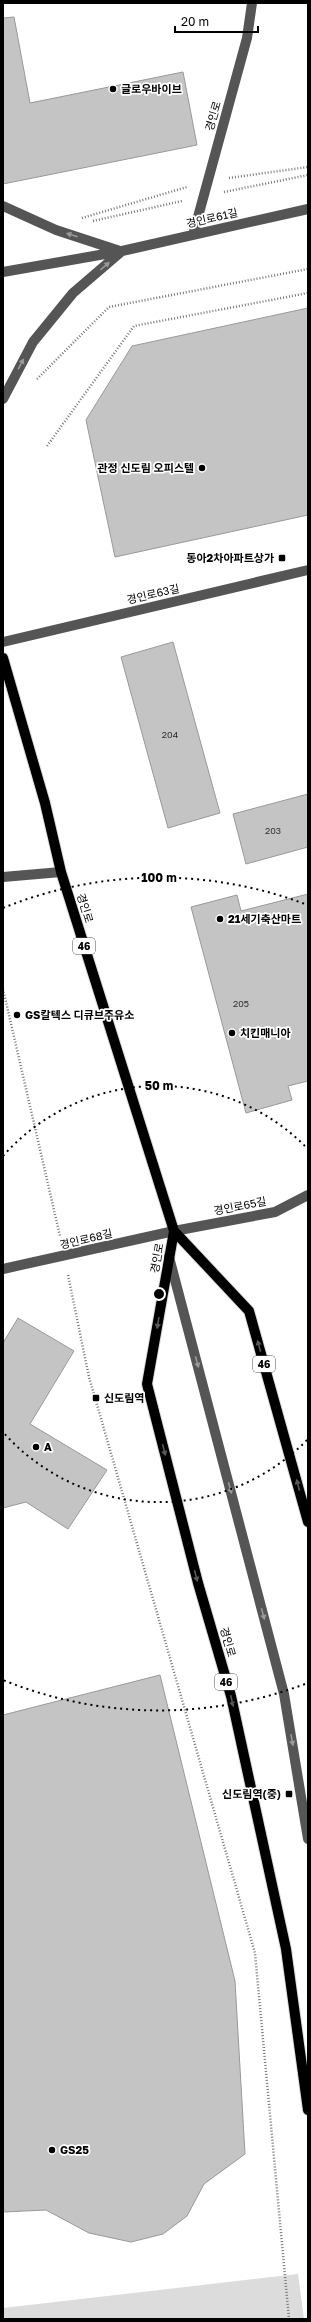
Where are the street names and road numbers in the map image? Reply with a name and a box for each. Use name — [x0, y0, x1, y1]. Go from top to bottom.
street label: 경인로 — [202, 99, 223, 132]
street label: 경인로61길 — [185, 205, 239, 230]
street label: 경인로63길 — [125, 581, 180, 606]
street label: 경인로 — [75, 891, 96, 924]
road number: 46 — [73, 938, 95, 954]
street label: 경인로65길 — [212, 1194, 267, 1217]
street label: 경인로68길 — [58, 1226, 114, 1251]
street label: 경인로 — [147, 1242, 166, 1274]
road number: 46 — [253, 1356, 275, 1372]
street label: 경인로 — [218, 1625, 239, 1658]
road number: 46 — [215, 1674, 237, 1690]

